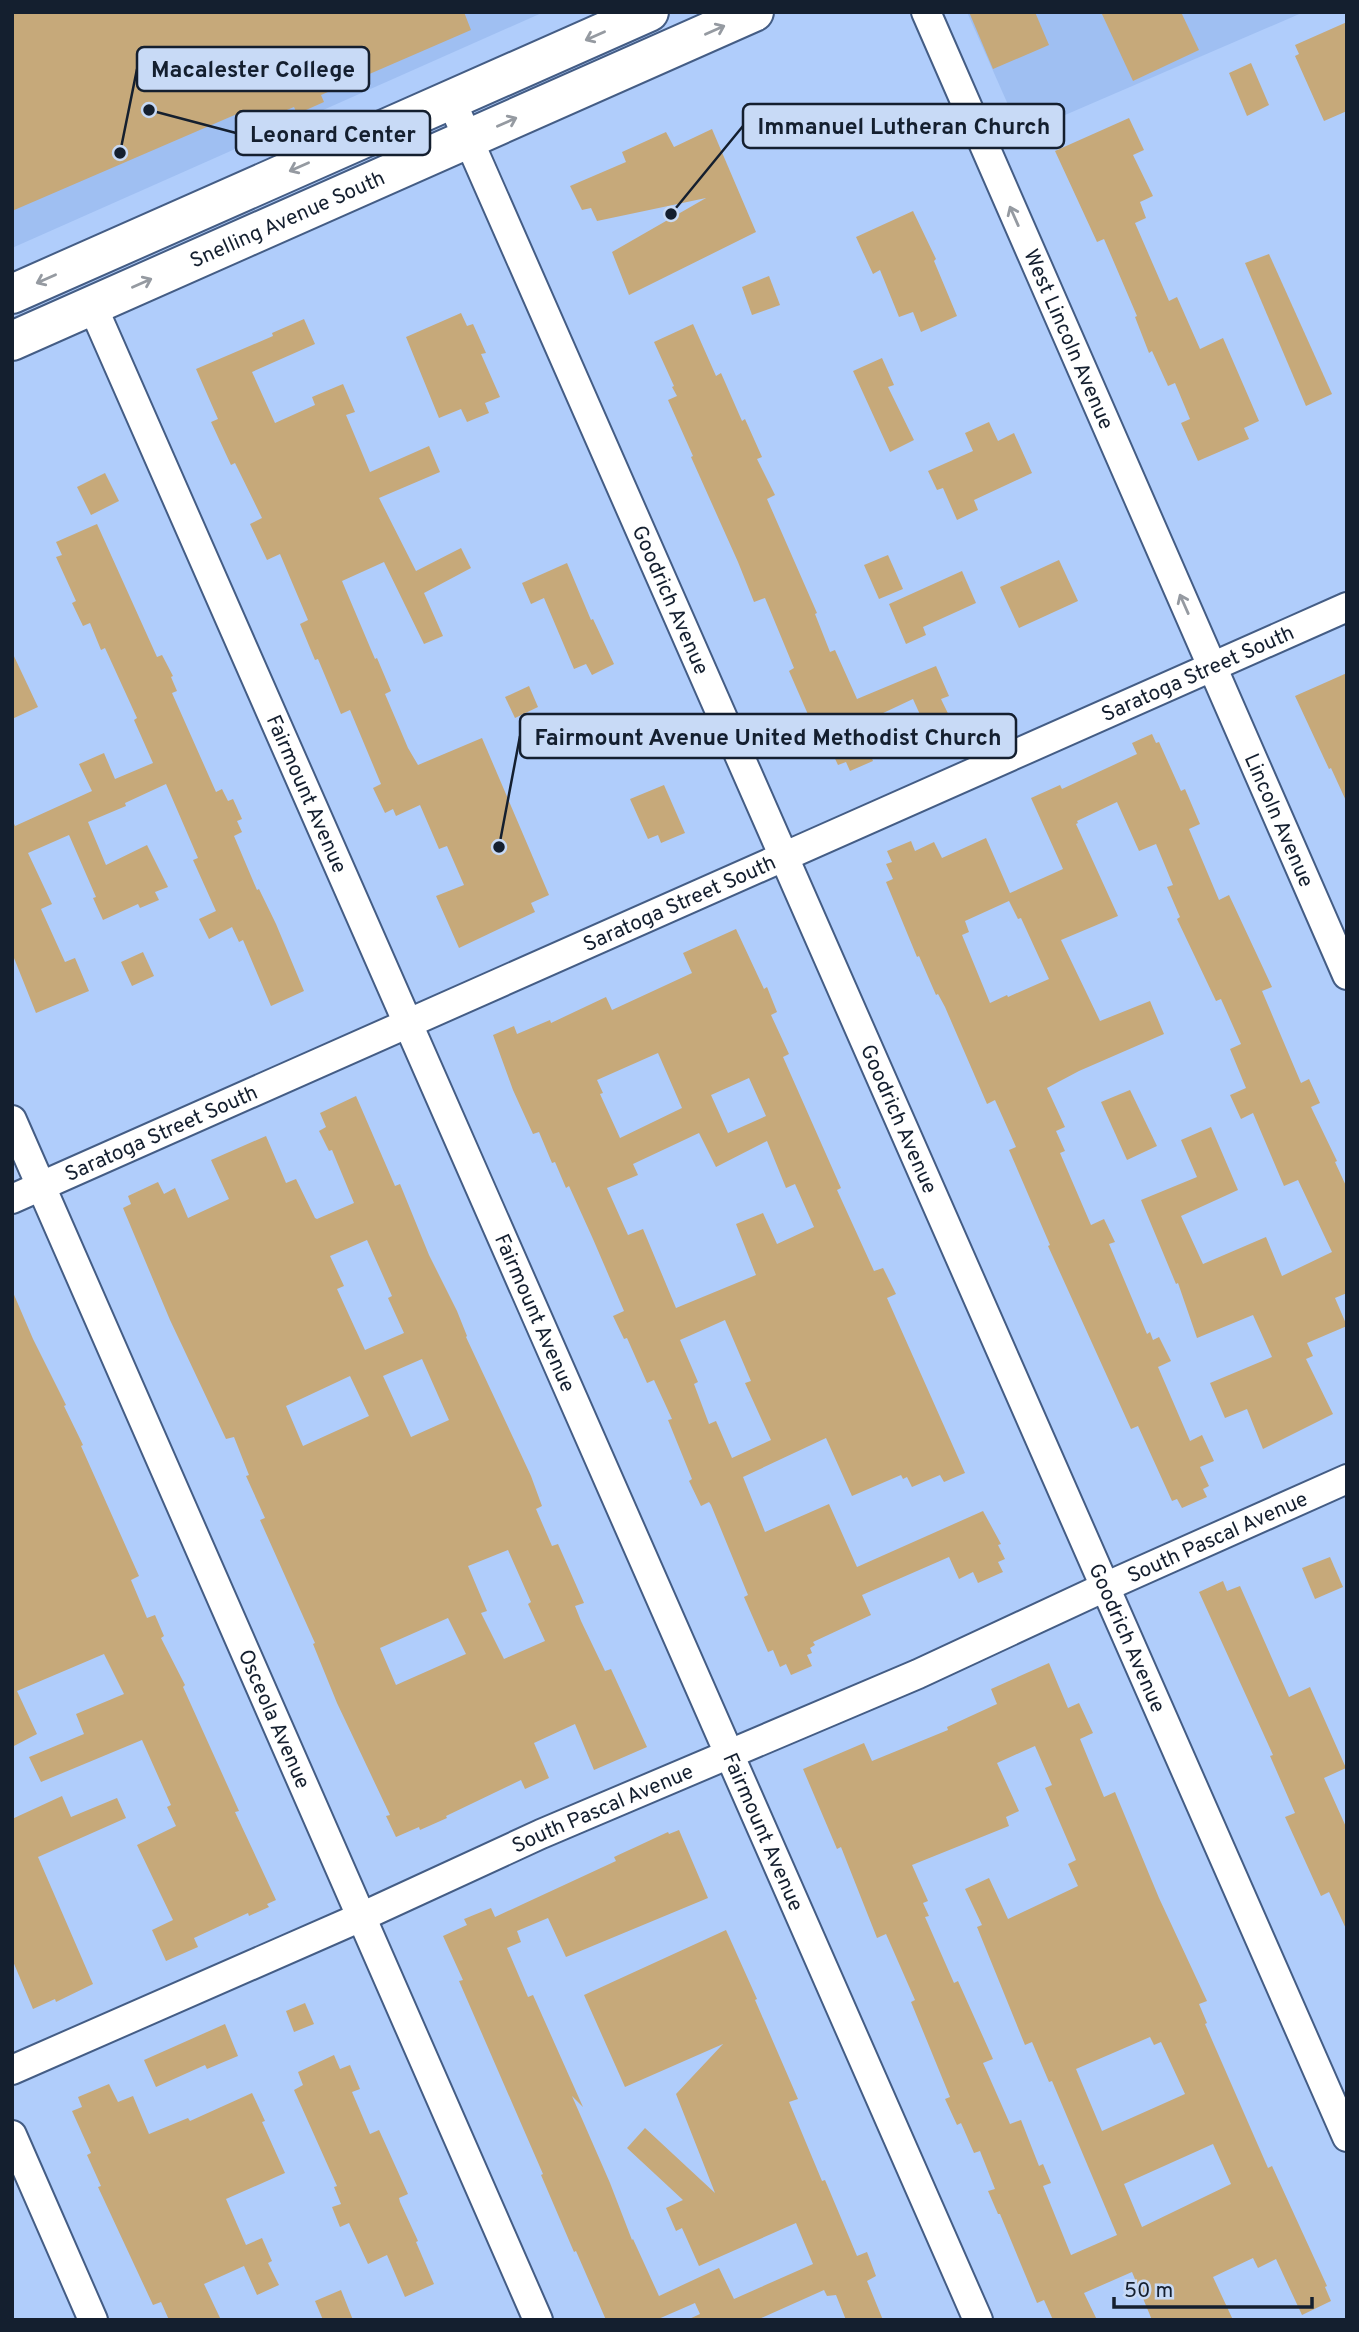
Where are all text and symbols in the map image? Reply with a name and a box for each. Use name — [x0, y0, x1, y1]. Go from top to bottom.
one-way arrow — [703, 23, 725, 36]
one-way arrow — [584, 30, 606, 43]
callout: Macalester College — [137, 47, 369, 91]
text: Macalester College — [151, 57, 355, 86]
callout: Immanuel Lutheran Church — [743, 104, 1064, 148]
callout: Leonard Center — [236, 111, 430, 155]
text: Immanuel Lutheran Church — [758, 114, 1050, 143]
one-way arrow — [495, 115, 517, 128]
text: Leonard Center — [250, 122, 416, 151]
one-way arrow — [289, 162, 310, 175]
street label: Snelling Avenue South — [186, 165, 390, 275]
one-way arrow — [1007, 206, 1020, 228]
street label: West Lincoln Avenue — [1016, 245, 1119, 434]
one-way arrow — [36, 273, 57, 286]
one-way arrow — [131, 276, 152, 289]
street label: Goodrich Avenue — [625, 521, 714, 679]
one-way arrow — [1177, 594, 1190, 615]
street label: Saratoga Street South — [1098, 620, 1299, 729]
street label: Fairmount Avenue — [259, 711, 352, 878]
callout: Fairmount Avenue United Methodist Church — [520, 714, 1016, 758]
text: Fairmount Avenue United Methodist Church — [534, 725, 1002, 754]
street label: Lincoln Avenue — [1237, 750, 1319, 892]
street label: Saratoga Street South — [579, 850, 781, 959]
street label: Goodrich Avenue — [853, 1041, 942, 1198]
street label: Saratoga Street South — [61, 1080, 262, 1189]
street label: Fairmount Avenue — [487, 1230, 580, 1397]
street label: South Pascal Avenue — [1123, 1486, 1312, 1590]
street label: Goodrich Avenue — [1081, 1560, 1171, 1717]
street label: Osceola Avenue — [231, 1646, 316, 1793]
street label: Fairmount Avenue — [715, 1749, 809, 1916]
street label: South Pascal Avenue — [508, 1759, 698, 1860]
scale bar — [1114, 2266, 1312, 2310]
text: 50 m — [1124, 2278, 1173, 2305]

